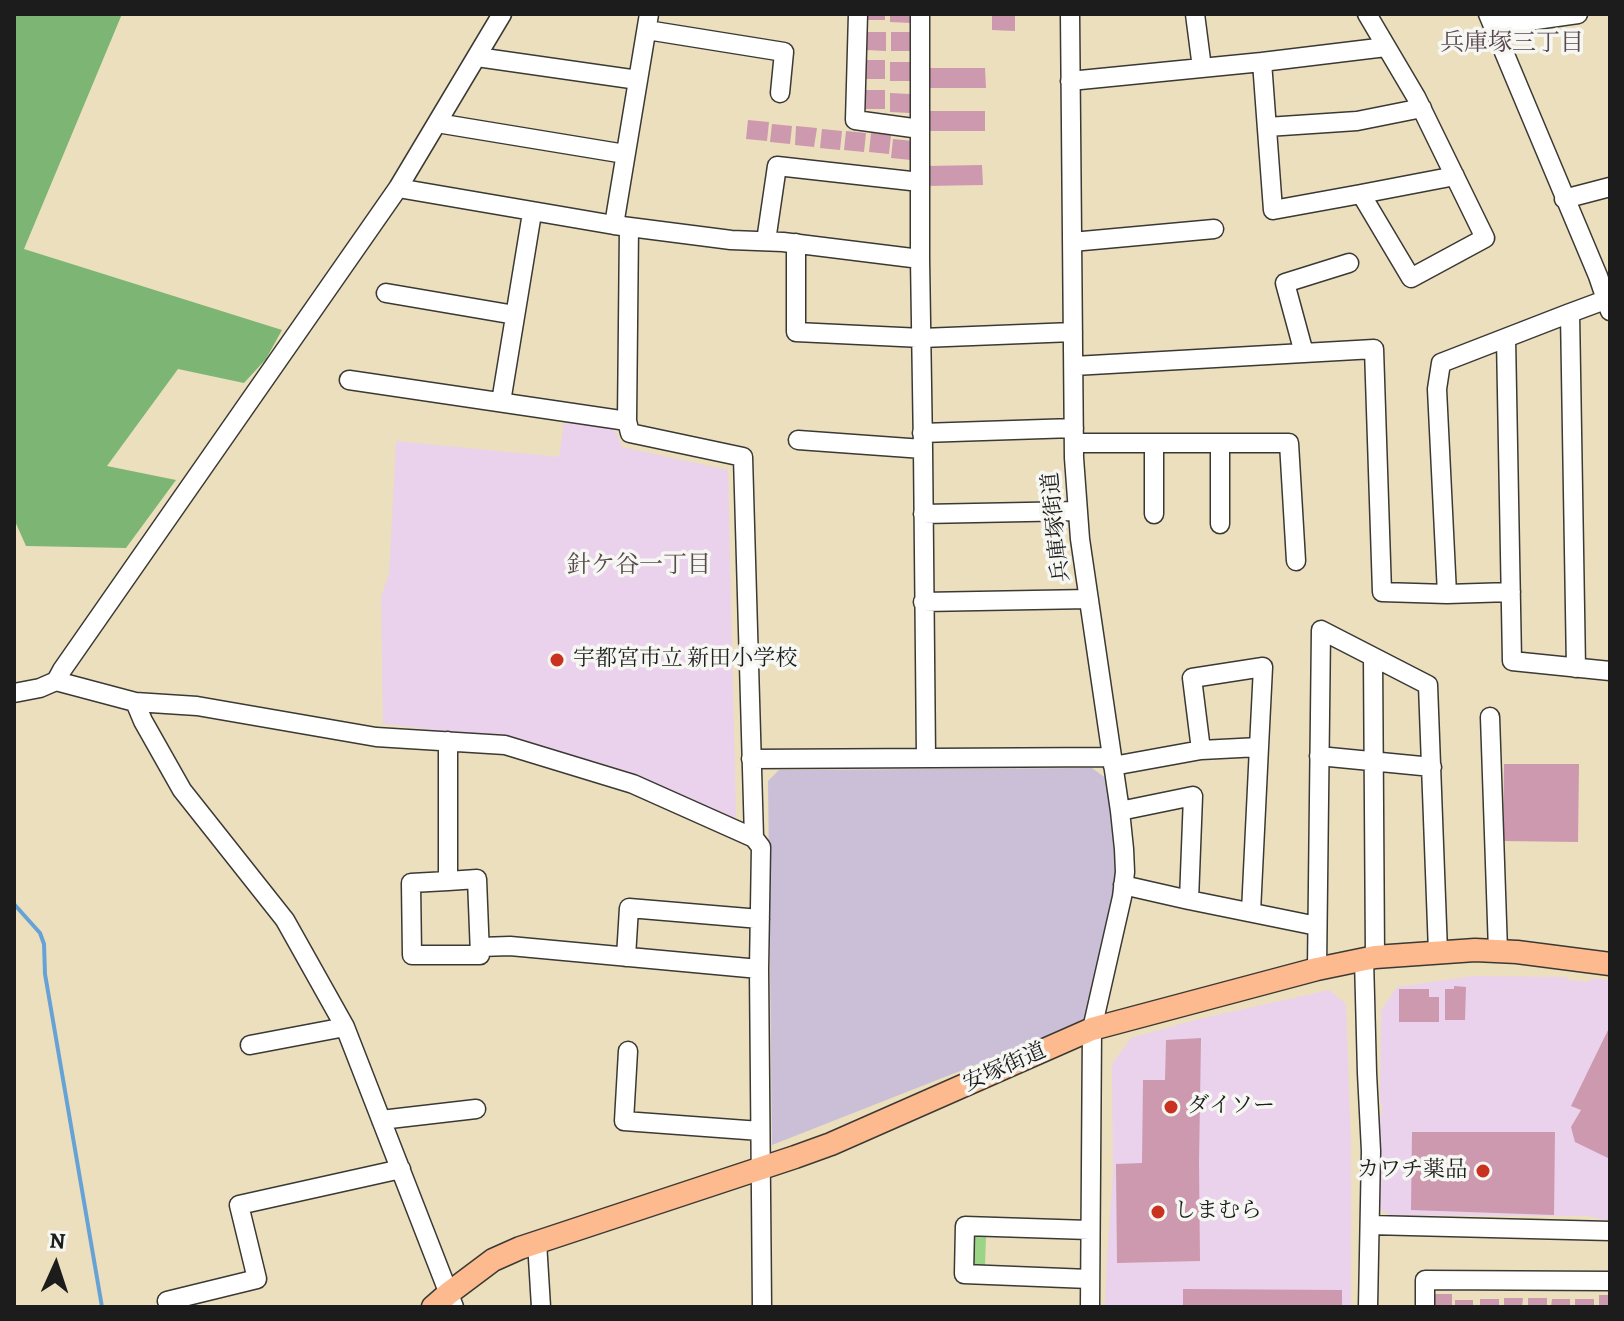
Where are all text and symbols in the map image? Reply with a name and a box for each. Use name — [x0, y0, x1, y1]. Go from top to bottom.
district label: 兵庫塚三丁目 — [1440, 30, 1584, 58]
street label: 兵庫塚街道 — [1038, 471, 1076, 583]
district label: 針ケ谷一丁目 — [567, 552, 711, 580]
place label: 宇都宮市立 新田小学校 — [573, 647, 797, 673]
marker: 宇都宮市立 新田小学校 — [548, 651, 566, 669]
street label: 安塚街道 — [959, 1038, 1051, 1098]
place label: ダイソー — [1187, 1094, 1275, 1120]
marker: ダイソー — [1162, 1098, 1180, 1116]
place label: カワチ薬品 — [1357, 1158, 1467, 1184]
marker: カワチ薬品 — [1474, 1162, 1492, 1180]
place label: しまむら — [1174, 1199, 1262, 1225]
marker: しまむら — [1149, 1203, 1167, 1221]
north arrow — [16, 1225, 96, 1305]
text: N — [48, 1226, 66, 1256]

